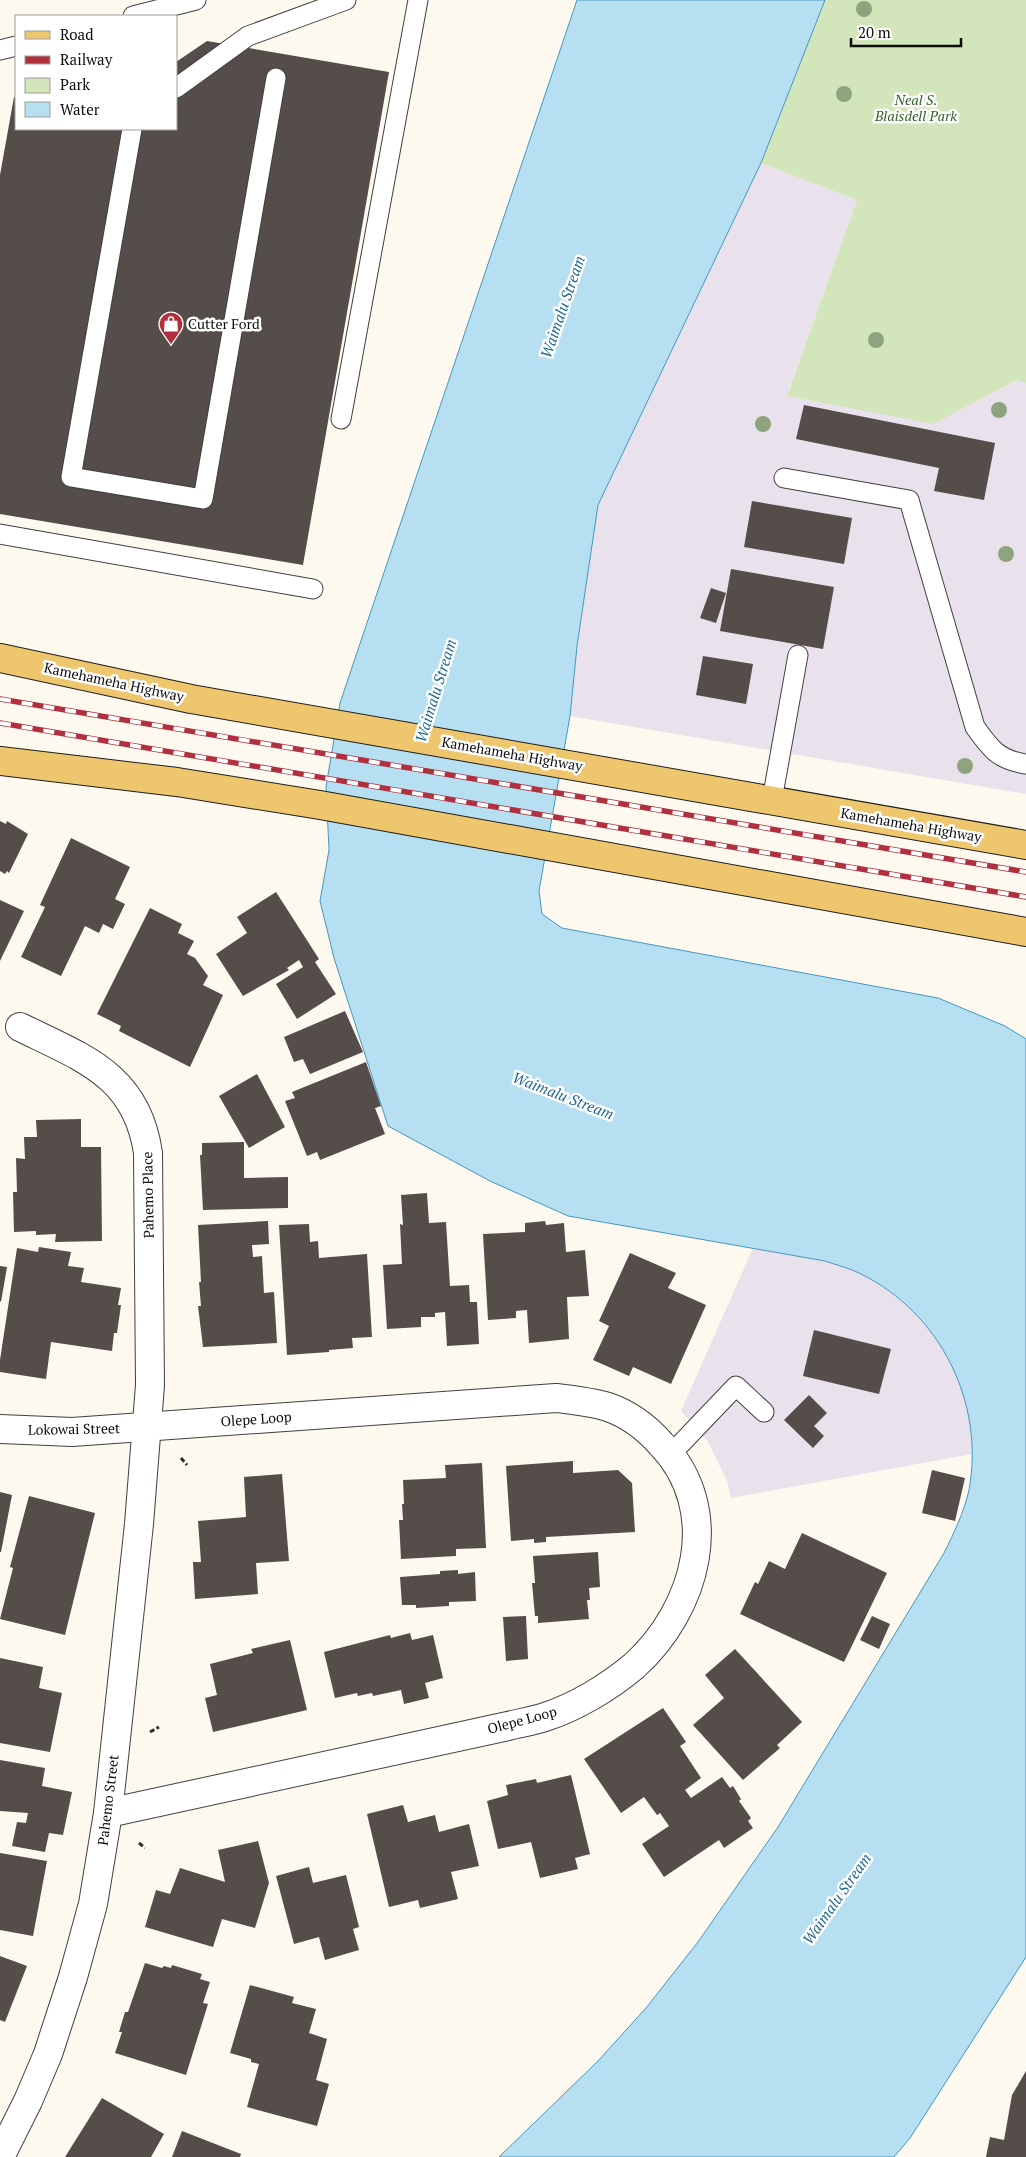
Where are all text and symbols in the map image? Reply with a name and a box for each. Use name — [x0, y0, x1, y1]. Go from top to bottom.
legend — [15, 15, 178, 130]
scale bar — [851, 15, 961, 47]
text: 20 m — [858, 22, 891, 42]
text: Road — [60, 24, 93, 44]
text: Railway — [60, 49, 113, 69]
text: Park — [60, 74, 90, 94]
park label: Neal S. Blaisdell Park — [874, 90, 957, 125]
text: Water — [60, 99, 100, 119]
water label: Waimalu Stream — [535, 253, 589, 361]
shop icon: Cutter Ford — [158, 311, 184, 345]
place label: Cutter Ford — [188, 314, 260, 333]
water label: Waimalu Stream — [410, 637, 460, 745]
street label: Kamehameha Highway — [42, 657, 187, 706]
street label: Kamehameha Highway — [440, 732, 585, 775]
street label: Kamehameha Highway — [839, 803, 984, 846]
water label: Waimalu Stream — [510, 1067, 617, 1124]
street label: Pahemo Place — [137, 1151, 158, 1239]
street label: Olepe Loop — [220, 1407, 292, 1430]
street label: Lokowai Street — [28, 1418, 121, 1439]
street label: Olepe Loop — [485, 1701, 559, 1738]
street label: Pahemo Street — [93, 1753, 123, 1846]
water label: Waimalu Stream — [797, 1849, 875, 1948]

